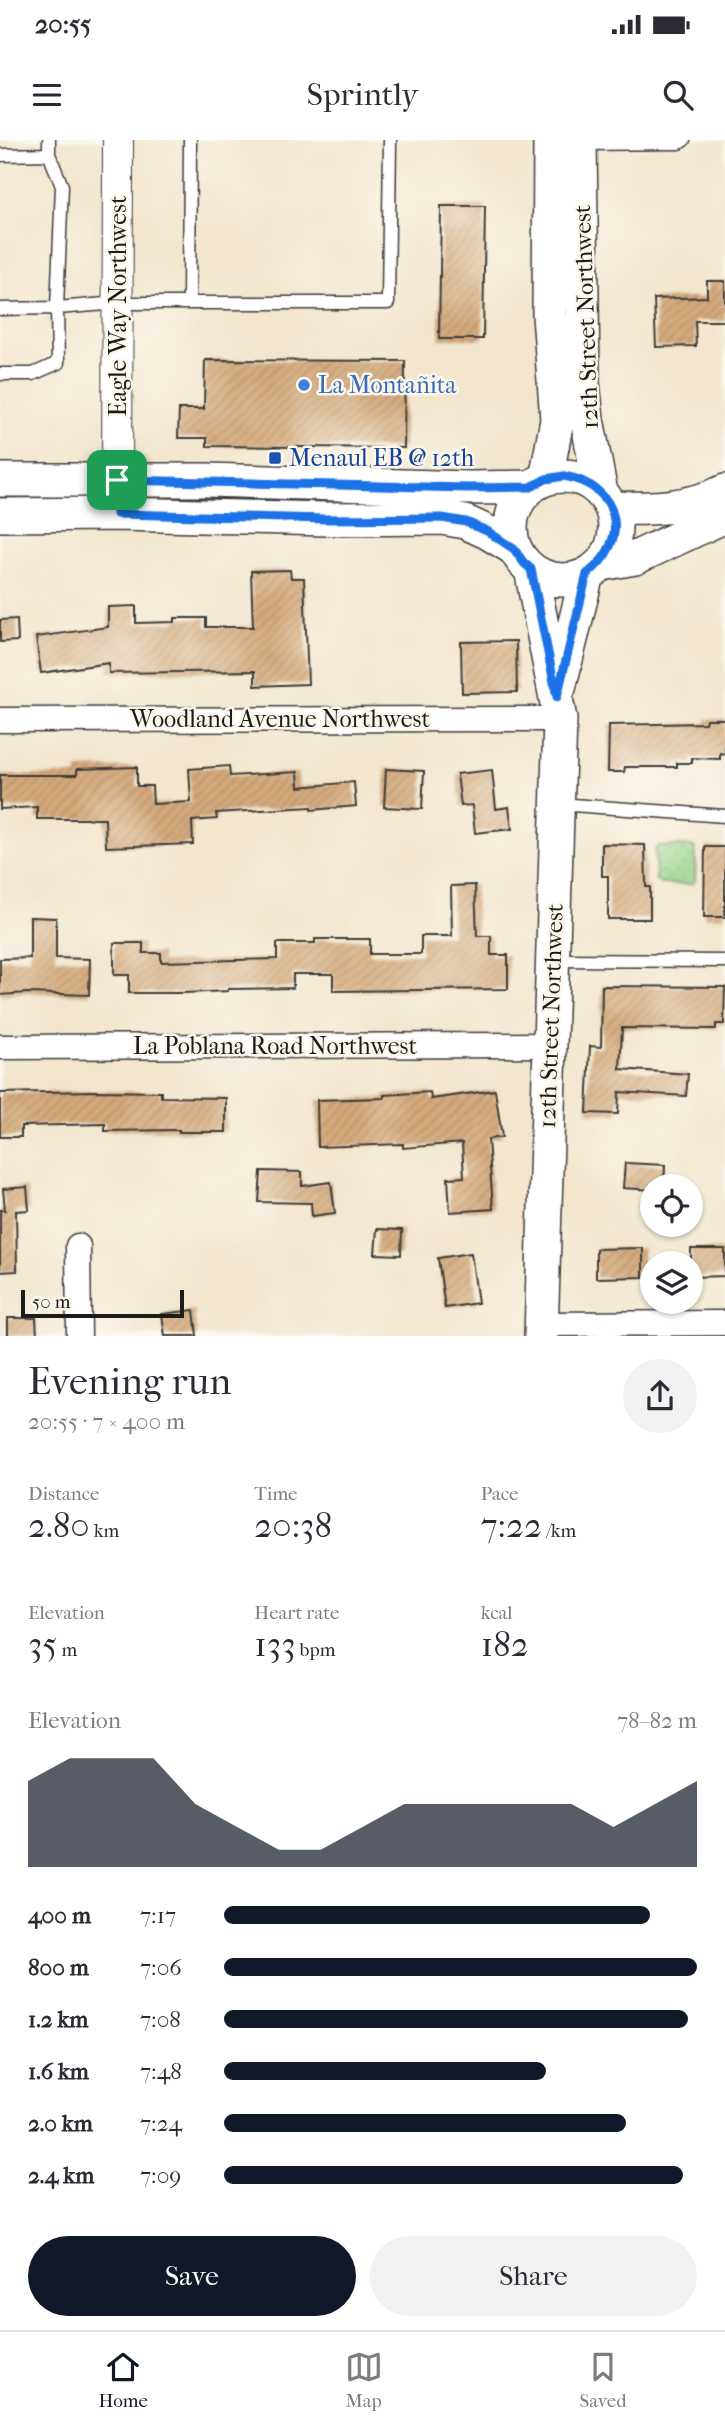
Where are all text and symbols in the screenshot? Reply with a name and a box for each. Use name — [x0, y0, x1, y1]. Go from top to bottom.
text: 20:55 — [35, 9, 91, 40]
icon: menu — [28, 76, 66, 114]
text: Sprintly — [307, 76, 418, 113]
icon: search — [659, 76, 697, 114]
street label: Eagle Way Northwest — [104, 195, 132, 416]
street label: 12th Street Northwest — [568, 204, 604, 430]
place label: La Montañita — [318, 371, 457, 399]
marker: La Montañita — [296, 377, 312, 393]
place label: Menaul EB @ 12th — [289, 444, 475, 472]
pin — [87, 450, 147, 510]
marker: Menaul EB @ 12th — [267, 450, 283, 466]
icon: arrive — [98, 461, 136, 499]
street label: Woodland Avenue Northwest — [129, 705, 430, 733]
street label: 12th Street Northwest — [533, 903, 569, 1129]
street label: La Poblana Road Northwest — [133, 1032, 417, 1060]
map controls — [640, 1174, 703, 1314]
button: locate — [640, 1174, 703, 1237]
button: layers — [640, 1251, 703, 1314]
scale bar — [21, 1287, 184, 1319]
text: 50 m — [32, 1291, 71, 1313]
text: Evening run — [28, 1359, 231, 1404]
button: share — [623, 1359, 697, 1433]
text: 20:55 · 7 × 400 m — [28, 1408, 185, 1435]
text: Distance — [28, 1483, 99, 1505]
text: Time — [254, 1483, 298, 1505]
text: Pace — [481, 1483, 519, 1505]
text: 2.80 — [28, 1505, 90, 1546]
text: 20:38 — [254, 1505, 332, 1546]
text: 7:22 — [481, 1505, 542, 1546]
text: km — [90, 1520, 119, 1542]
text: /km — [542, 1520, 576, 1542]
text: Elevation — [28, 1602, 105, 1624]
text: Heart rate — [254, 1602, 339, 1624]
text: kcal — [481, 1602, 513, 1624]
text: 35 — [28, 1624, 57, 1665]
text: 133 — [254, 1624, 296, 1665]
text: 182 — [481, 1624, 529, 1665]
text: m — [57, 1639, 77, 1661]
text: bpm — [296, 1639, 336, 1661]
text: Elevation — [28, 1707, 121, 1734]
text: 78–82 m — [617, 1707, 697, 1734]
text: 400 m — [28, 1902, 91, 1929]
text: 7:17 — [140, 1902, 176, 1929]
text: 800 m — [28, 1954, 89, 1981]
text: 7:06 — [140, 1954, 182, 1981]
text: 1.2 km — [28, 2006, 88, 2033]
text: 7:08 — [140, 2006, 181, 2033]
text: 1.6 km — [28, 2058, 89, 2085]
text: 7:48 — [140, 2058, 182, 2085]
text: 2.0 km — [28, 2110, 93, 2137]
text: 7:24 — [140, 2110, 182, 2137]
text: 2.4 km — [28, 2162, 94, 2189]
text: 7:09 — [140, 2162, 181, 2189]
button: Save — [28, 2236, 356, 2316]
button: Share — [370, 2236, 697, 2316]
tab: Home — [98, 2348, 148, 2412]
tab: Map — [345, 2348, 383, 2412]
tab: Saved — [579, 2348, 627, 2412]

